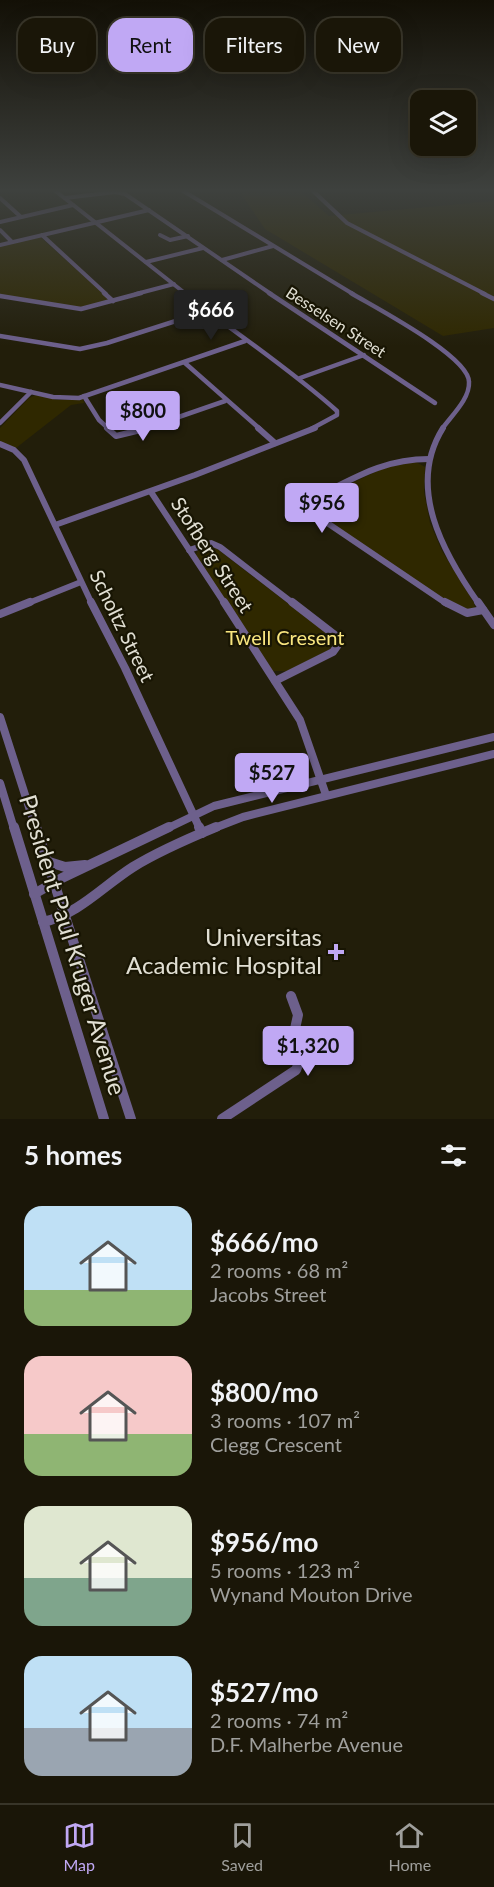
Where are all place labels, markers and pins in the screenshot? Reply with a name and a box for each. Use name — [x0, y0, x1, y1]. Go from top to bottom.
pin: $666 — [175, 290, 247, 341]
pin: $800 — [107, 391, 179, 442]
pin: $956 — [286, 483, 358, 534]
pin: $527 — [236, 753, 308, 804]
place label: Universitas Academic Hospital — [126, 922, 322, 979]
marker: Universitas Academic Hospital — [327, 943, 345, 961]
pin: $1,320 — [259, 1026, 357, 1077]

